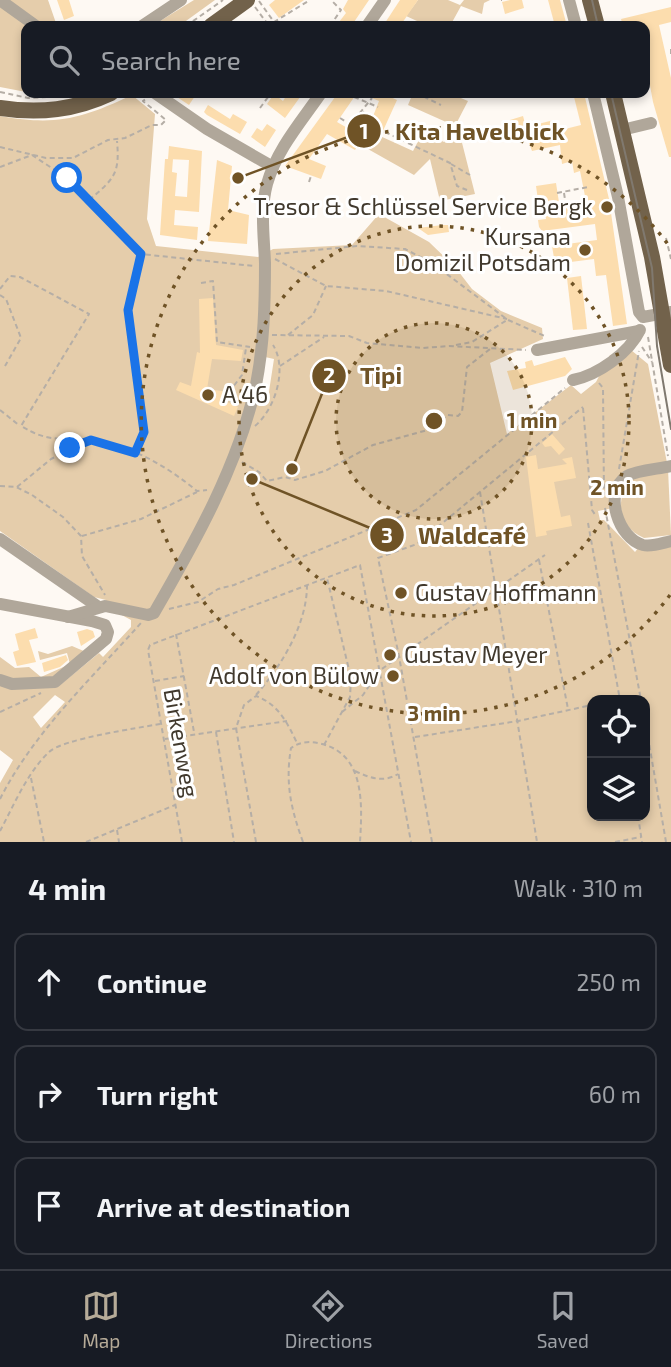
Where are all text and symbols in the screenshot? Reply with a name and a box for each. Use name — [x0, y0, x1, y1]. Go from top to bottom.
search box — [21, 21, 650, 98]
icon: search — [45, 41, 83, 79]
text: Search here — [101, 44, 241, 75]
callout: Kita Havelblick — [346, 109, 579, 154]
text: Kita Havelblick — [395, 116, 566, 145]
text: 1 — [359, 118, 369, 143]
route start — [51, 162, 82, 193]
place label: Tresor & Schlüssel Service Bergk — [253, 192, 593, 220]
marker: Tresor & Schlüssel Service Bergk — [599, 199, 615, 215]
place label: Kursana Domizil Potsdam — [395, 222, 571, 276]
marker: Kursana Domizil Potsdam — [577, 242, 593, 258]
callout: Tipi — [311, 353, 417, 398]
text: Tipi — [360, 360, 402, 389]
text: 2 — [323, 362, 335, 387]
place label: A 46 — [222, 380, 268, 408]
marker: A 46 — [200, 387, 216, 403]
text: 1 min — [507, 407, 557, 432]
centre of rings — [422, 409, 446, 433]
route end — [54, 432, 85, 463]
text: 2 min — [590, 474, 644, 499]
callout: Waldcafé — [369, 513, 540, 558]
text: Waldcafé — [418, 520, 526, 549]
text: 3 — [381, 522, 393, 547]
place label: Gustav Hoffmann — [415, 578, 597, 606]
marker: Gustav Hoffmann — [393, 585, 409, 601]
place label: Gustav Meyer — [404, 640, 548, 668]
marker: Gustav Meyer — [382, 647, 398, 663]
place label: Adolf von Bülow — [209, 661, 379, 689]
marker: Adolf von Bülow — [385, 668, 401, 684]
street label: Birkenweg — [159, 686, 205, 800]
map controls — [587, 695, 650, 821]
button: locate — [587, 695, 650, 758]
text: 3 min — [407, 700, 461, 725]
button: layers — [587, 758, 650, 821]
text: 4 min — [28, 870, 106, 906]
text: Walk · 310 m — [514, 874, 643, 902]
icon: ahead — [30, 963, 68, 1001]
text: Continue — [97, 967, 207, 998]
text: 250 m — [577, 968, 641, 996]
icon: right — [30, 1075, 68, 1113]
text: Turn right — [97, 1079, 218, 1110]
text: 60 m — [589, 1080, 641, 1108]
icon: arrive — [30, 1187, 68, 1225]
text: Arrive at destination — [97, 1191, 350, 1222]
tab: Map — [82, 1287, 120, 1352]
tab: Directions — [285, 1287, 372, 1352]
tab: Saved — [537, 1287, 589, 1352]

